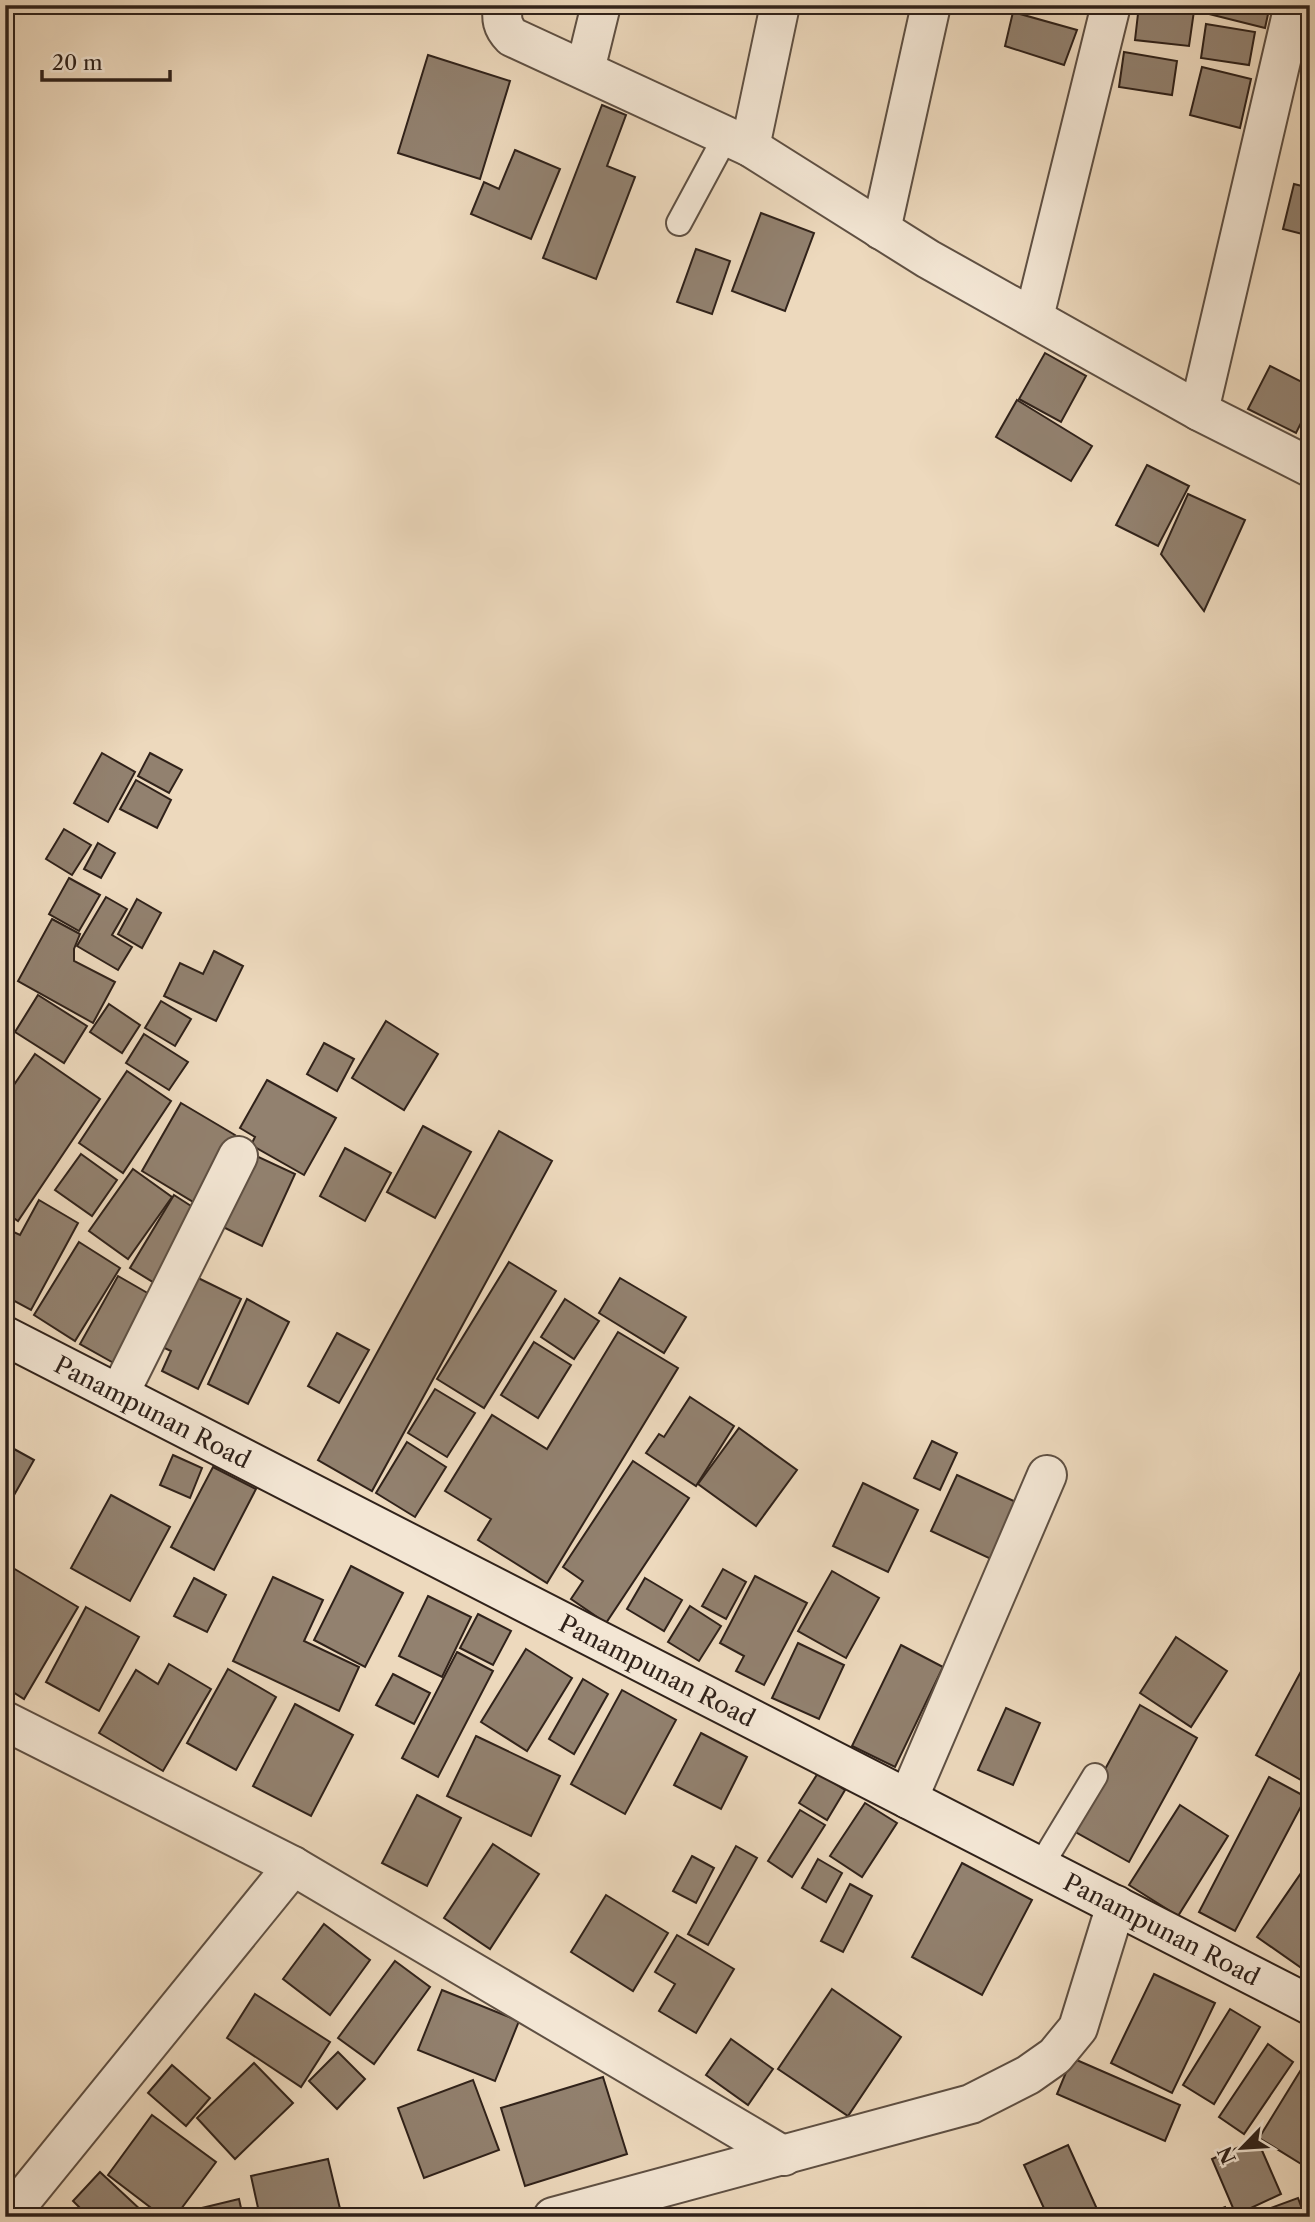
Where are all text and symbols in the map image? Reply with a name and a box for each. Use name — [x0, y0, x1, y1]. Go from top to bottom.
scale bar — [42, 38, 170, 82]
text: 20 m — [52, 50, 103, 75]
street label: Panampunan Road — [50, 1349, 256, 1474]
street label: Panampunan Road — [554, 1608, 761, 1733]
street label: Panampunan Road — [1059, 1867, 1265, 1991]
north arrow — [1206, 2114, 1276, 2184]
text: N — [1213, 2143, 1241, 2167]

